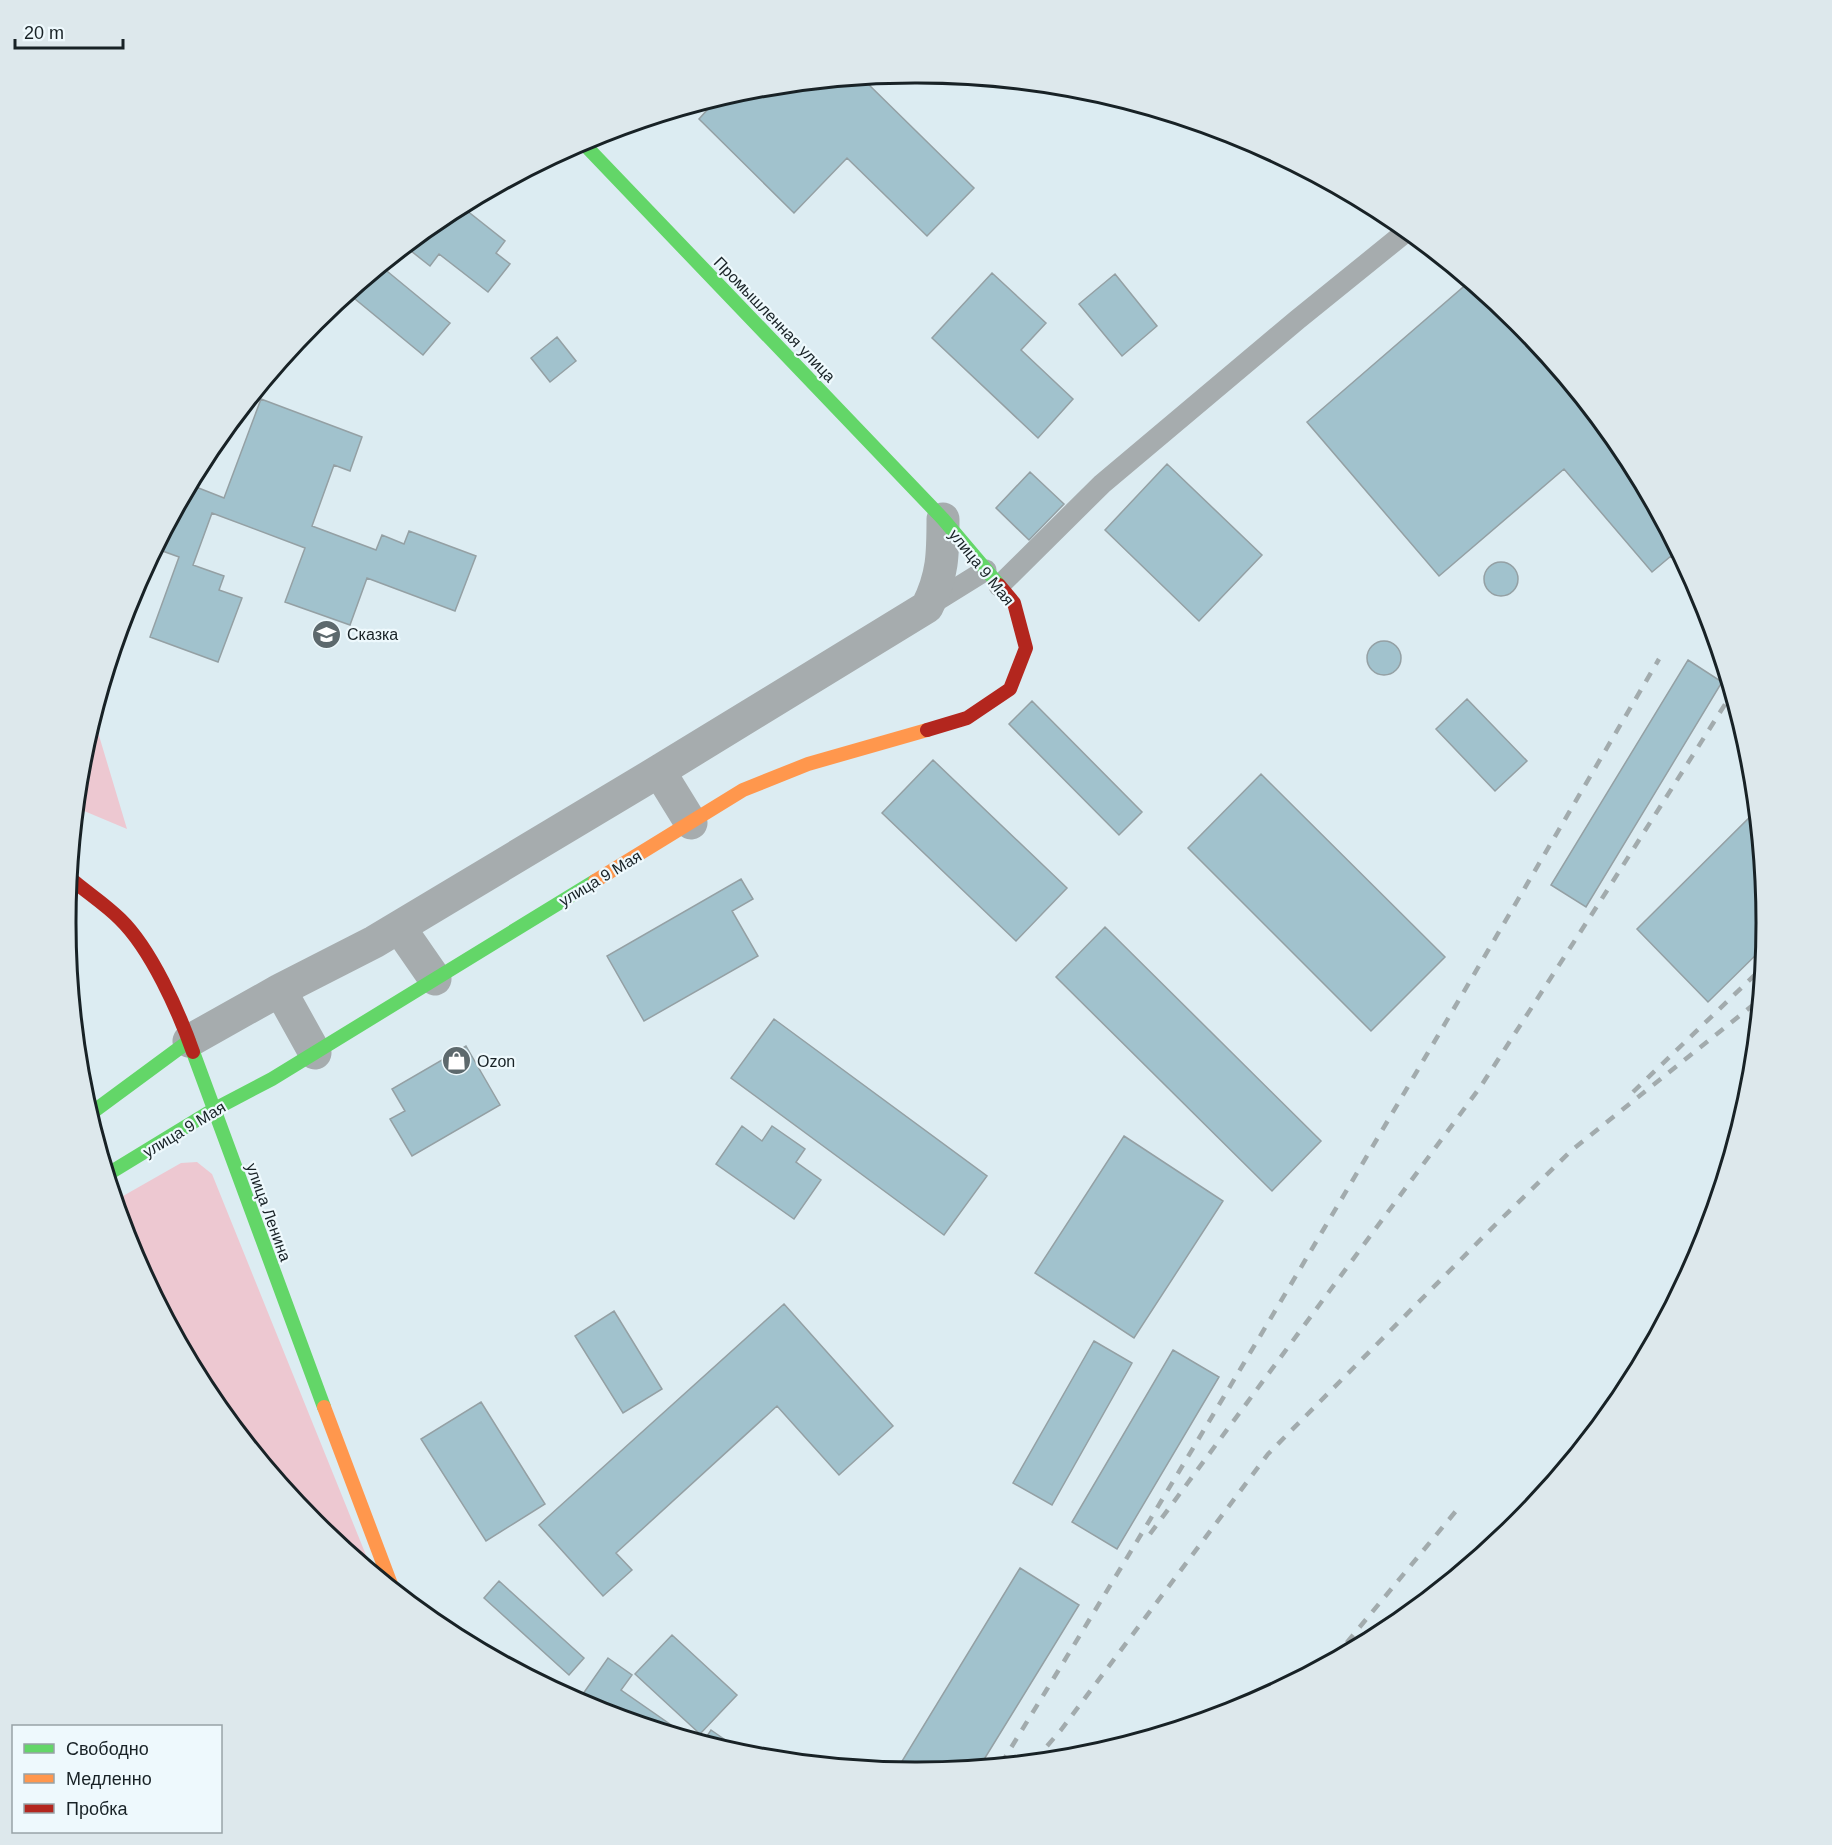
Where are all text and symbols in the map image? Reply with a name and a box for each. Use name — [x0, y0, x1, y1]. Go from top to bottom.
scale bar — [15, 12, 123, 50]
text: 20 m — [24, 23, 64, 43]
street label: Промышленная улица — [711, 254, 839, 385]
street label: улица 9 Мая — [946, 526, 1017, 609]
school or university icon: Сказка — [310, 618, 342, 650]
place label: Сказка — [347, 626, 398, 643]
street label: улица 9 Мая — [556, 847, 644, 910]
shop icon: Ozon — [440, 1045, 472, 1077]
place label: Ozon — [477, 1053, 515, 1070]
street label: улица 9 Мая — [140, 1098, 228, 1161]
street label: улица Ленина — [243, 1161, 294, 1264]
legend — [12, 1725, 222, 1833]
text: Свободно — [66, 1739, 149, 1759]
text: Медленно — [66, 1769, 152, 1789]
text: Пробка — [66, 1799, 129, 1819]

